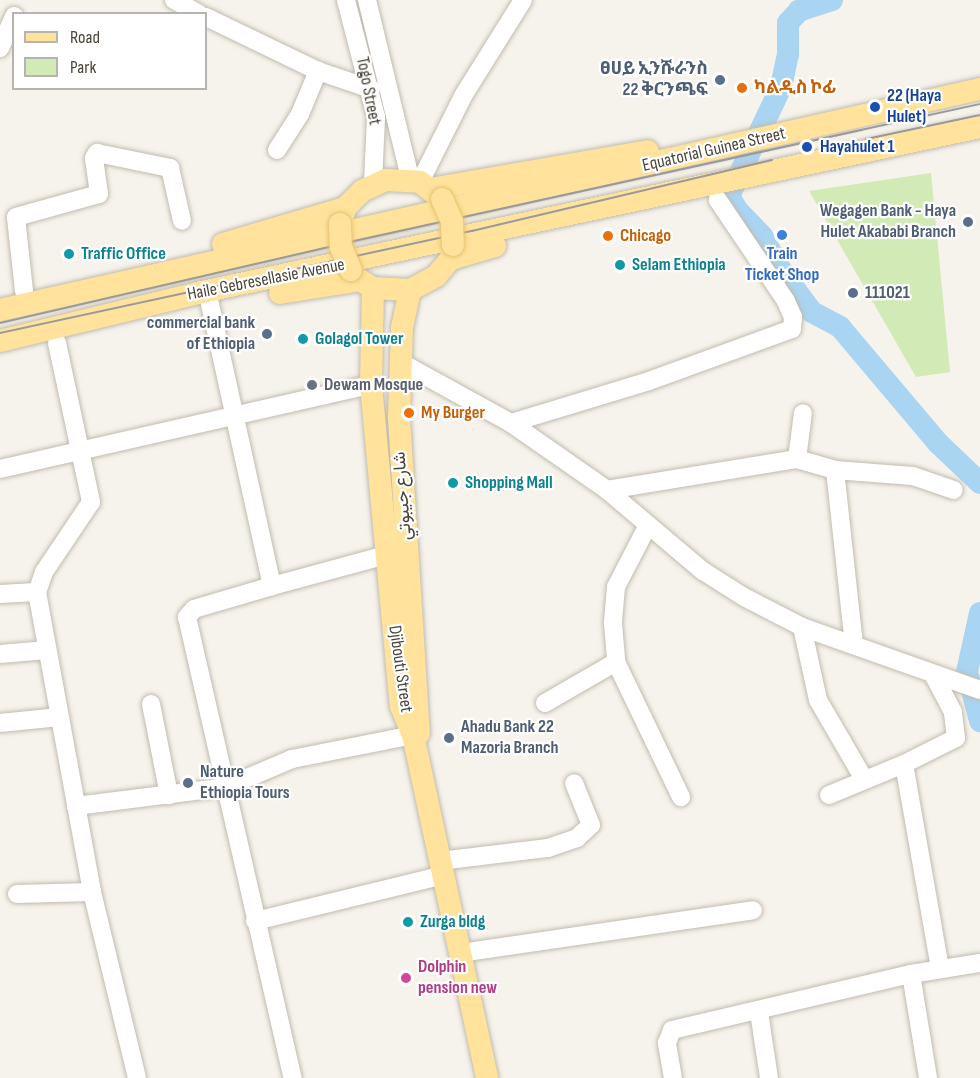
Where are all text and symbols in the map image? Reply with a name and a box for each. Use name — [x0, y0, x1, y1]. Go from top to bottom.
legend — [12, 12, 207, 90]
text: Road — [70, 27, 100, 48]
street label: Togo Street — [351, 55, 385, 127]
text: Park — [70, 57, 96, 78]
place label: ፀሀይ ኢንሹራንስ 22 ቅርንጫፍ — [600, 59, 708, 101]
marker: ፀሀይ ኢንሹራንስ 22 ቅርንጫፍ — [713, 73, 727, 87]
place label: ካልዲስ ኮፊ — [754, 77, 836, 99]
marker: ካልዲስ ኮፊ — [735, 81, 749, 95]
place label: 22 (Haya Hulet) — [887, 86, 941, 128]
marker: 22 (Haya Hulet) — [868, 100, 882, 114]
street label: Equatorial Guinea Street — [640, 123, 788, 177]
place label: Hayahulet 1 — [820, 136, 894, 158]
marker: Hayahulet 1 — [798, 138, 816, 156]
place label: Wegagen Bank - Haya Hulet Akababi Branch — [820, 201, 956, 244]
marker: Wegagen Bank - Haya Hulet Akababi Branch — [961, 215, 975, 229]
place label: Chicago — [620, 225, 671, 247]
marker: Train Ticket Shop — [775, 228, 789, 242]
marker: Chicago — [601, 229, 615, 243]
place label: Traffic Office — [81, 243, 166, 265]
place label: Train Ticket Shop — [745, 244, 819, 286]
marker: Traffic Office — [62, 247, 76, 261]
street label: Haile Gebresellasie Avenue — [185, 254, 347, 306]
place label: Selam Ethiopia — [632, 254, 726, 276]
marker: Selam Ethiopia — [613, 258, 627, 272]
place label: 111021 — [865, 282, 910, 304]
marker: 111021 — [846, 286, 860, 300]
place label: commercial bank of Ethiopia — [147, 313, 255, 356]
marker: commercial bank of Ethiopia — [260, 327, 274, 341]
place label: Golagol Tower — [315, 328, 404, 350]
marker: Golagol Tower — [296, 332, 310, 346]
place label: Dewam Mosque — [324, 374, 423, 396]
marker: Dewam Mosque — [305, 378, 319, 392]
place label: My Burger — [421, 402, 485, 424]
marker: My Burger — [402, 406, 416, 420]
street label: شارع جيبوتي — [389, 451, 417, 541]
place label: Shopping Mall — [465, 472, 553, 494]
marker: Shopping Mall — [446, 476, 460, 490]
street label: Djibouti Street — [383, 624, 417, 714]
place label: Ahadu Bank 22 Mazoria Branch — [461, 717, 559, 760]
marker: Ahadu Bank 22 Mazoria Branch — [442, 731, 456, 745]
place label: Nature Ethiopia Tours — [200, 762, 290, 804]
marker: Nature Ethiopia Tours — [181, 776, 195, 790]
place label: Zurga bldg — [420, 911, 485, 933]
marker: Zurga bldg — [401, 915, 415, 929]
place label: Dolphin pension new — [418, 957, 497, 1000]
marker: Dolphin pension new — [399, 971, 413, 985]

